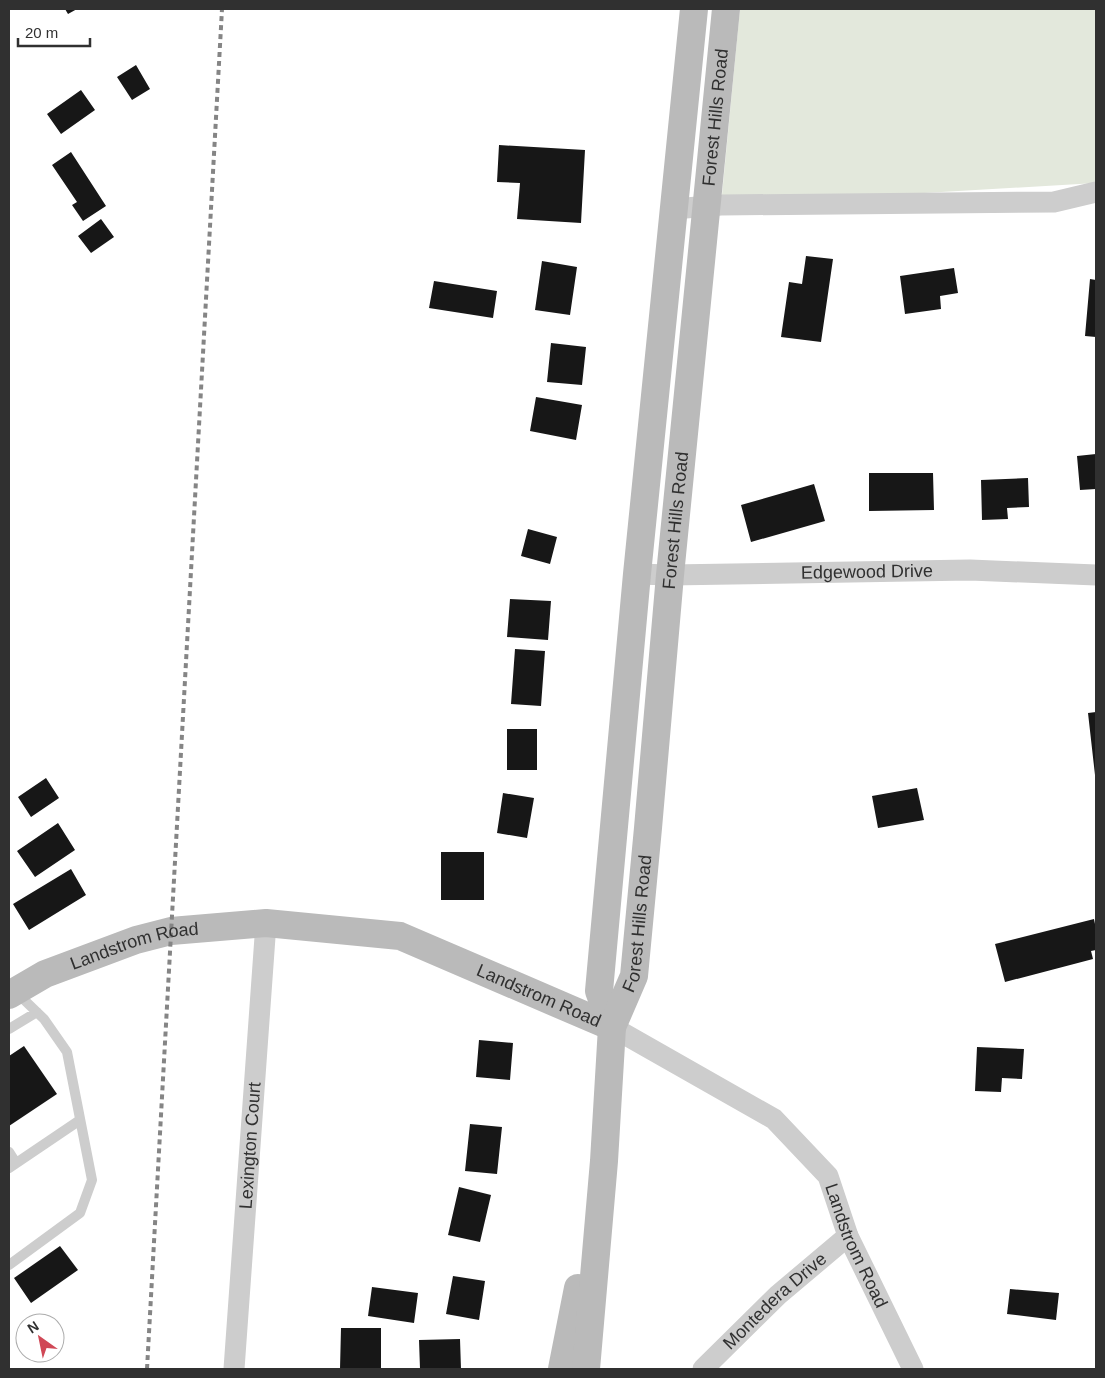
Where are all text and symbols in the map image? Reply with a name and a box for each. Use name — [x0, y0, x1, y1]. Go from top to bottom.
scale bar — [18, 15, 90, 47]
text: 20 m — [25, 24, 58, 41]
street label: Forest Hills Road — [699, 48, 732, 187]
street label: Forest Hills Road — [659, 451, 692, 590]
street label: Edgewood Drive — [801, 561, 933, 583]
street label: Forest Hills Road — [618, 854, 655, 995]
street label: Landstrom Road — [67, 919, 199, 974]
street label: Landstrom Road — [474, 960, 604, 1031]
street label: Lexington Court — [236, 1081, 265, 1210]
street label: Landstrom Road — [821, 1181, 891, 1311]
street label: Montedera Drive — [719, 1249, 830, 1353]
north arrow — [15, 1313, 65, 1363]
text: N — [24, 1318, 42, 1337]

